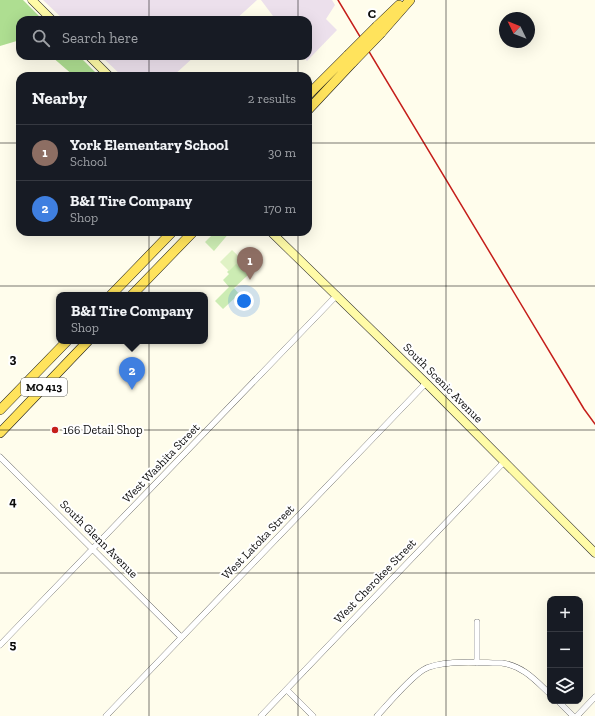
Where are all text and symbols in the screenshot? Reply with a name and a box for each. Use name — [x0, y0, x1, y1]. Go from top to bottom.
text: C — [368, 6, 376, 21]
north arrow — [499, 12, 535, 48]
search box — [16, 16, 312, 60]
icon: search — [30, 27, 52, 49]
text: Search here — [62, 29, 138, 47]
text: Nearby — [32, 88, 87, 108]
text: 2 results — [248, 91, 296, 106]
text: York Elementary School — [70, 136, 228, 154]
text: 1 — [42, 145, 48, 160]
text: 30 m — [268, 145, 296, 160]
text: School — [70, 154, 107, 169]
text: B&I Tire Company — [70, 192, 192, 210]
text: 2 — [42, 201, 48, 216]
text: 170 m — [263, 201, 296, 216]
text: Shop — [70, 210, 98, 225]
pin: 1 — [237, 247, 263, 280]
your location — [234, 291, 254, 311]
popup — [56, 292, 208, 344]
text: B&I Tire Company — [71, 302, 193, 320]
text: Shop — [71, 320, 99, 335]
street label: South Scenic Avenue — [400, 340, 486, 426]
text: 3 — [10, 351, 17, 366]
pin: 2 — [119, 357, 145, 390]
road number: MO 413 — [21, 378, 67, 396]
street label: West Washita Street — [120, 420, 203, 506]
place label: 166 Detail Shop — [63, 423, 143, 437]
marker: 166 Detail Shop — [50, 425, 60, 435]
text: 4 — [9, 494, 17, 509]
street label: South Glenn Avenue — [57, 497, 141, 581]
street label: West Latoka Street — [219, 501, 297, 582]
street label: West Cherokee Street — [331, 536, 419, 626]
map controls — [547, 596, 583, 704]
button: + — [547, 596, 583, 632]
button: − — [547, 632, 583, 668]
text: 5 — [10, 637, 17, 652]
button: layers — [547, 668, 583, 704]

